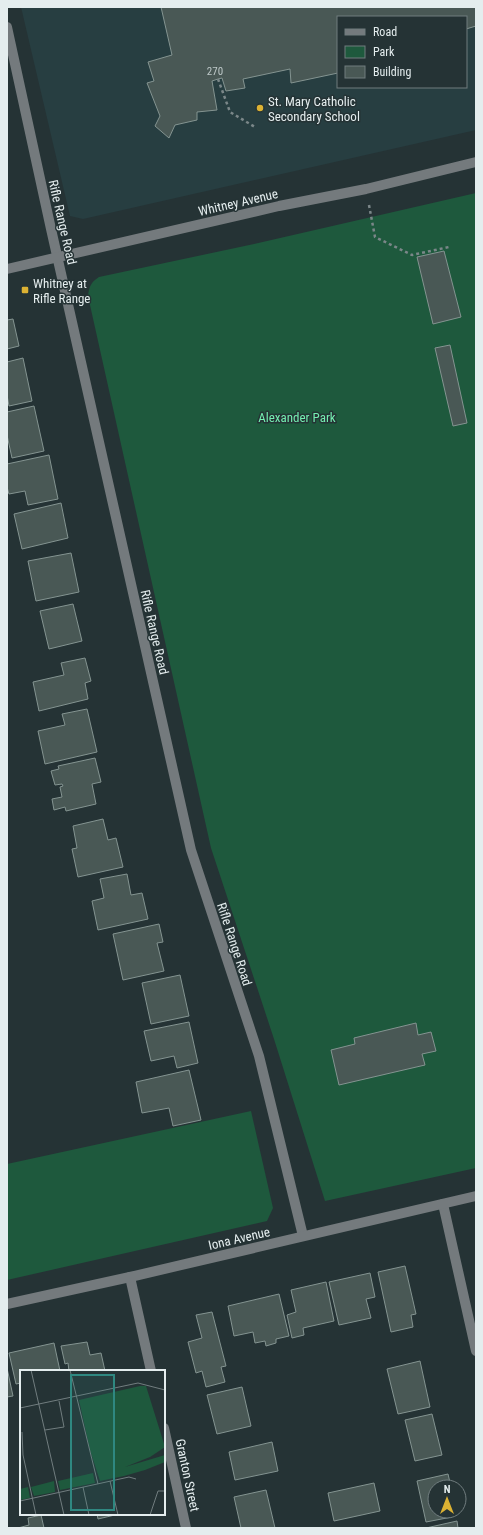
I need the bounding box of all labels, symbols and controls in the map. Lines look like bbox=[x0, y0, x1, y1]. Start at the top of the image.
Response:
legend bbox=[337, 16, 467, 88]
text: Road bbox=[373, 25, 397, 39]
text: Park bbox=[373, 45, 395, 59]
house number: 270 bbox=[207, 65, 223, 78]
text: Building bbox=[373, 65, 411, 79]
place label: St. Mary Catholic Secondary School bbox=[268, 94, 360, 124]
marker: St. Mary Catholic Secondary School bbox=[255, 103, 265, 113]
street label: Rifle Range Road bbox=[45, 178, 80, 266]
street label: Whitney Avenue bbox=[197, 186, 279, 219]
place label: Whitney at Rifle Range bbox=[33, 276, 90, 306]
marker: Whitney at Rifle Range bbox=[20, 285, 30, 295]
park label: Alexander Park bbox=[258, 410, 336, 425]
street label: Rifle Range Road bbox=[137, 588, 172, 676]
street label: Rifle Range Road bbox=[214, 901, 255, 988]
street label: Iona Avenue bbox=[207, 1224, 271, 1253]
inset map bbox=[20, 1370, 165, 1515]
street label: Granton Street bbox=[172, 1437, 203, 1513]
north arrow bbox=[427, 1479, 467, 1519]
text: N bbox=[444, 1483, 451, 1496]

